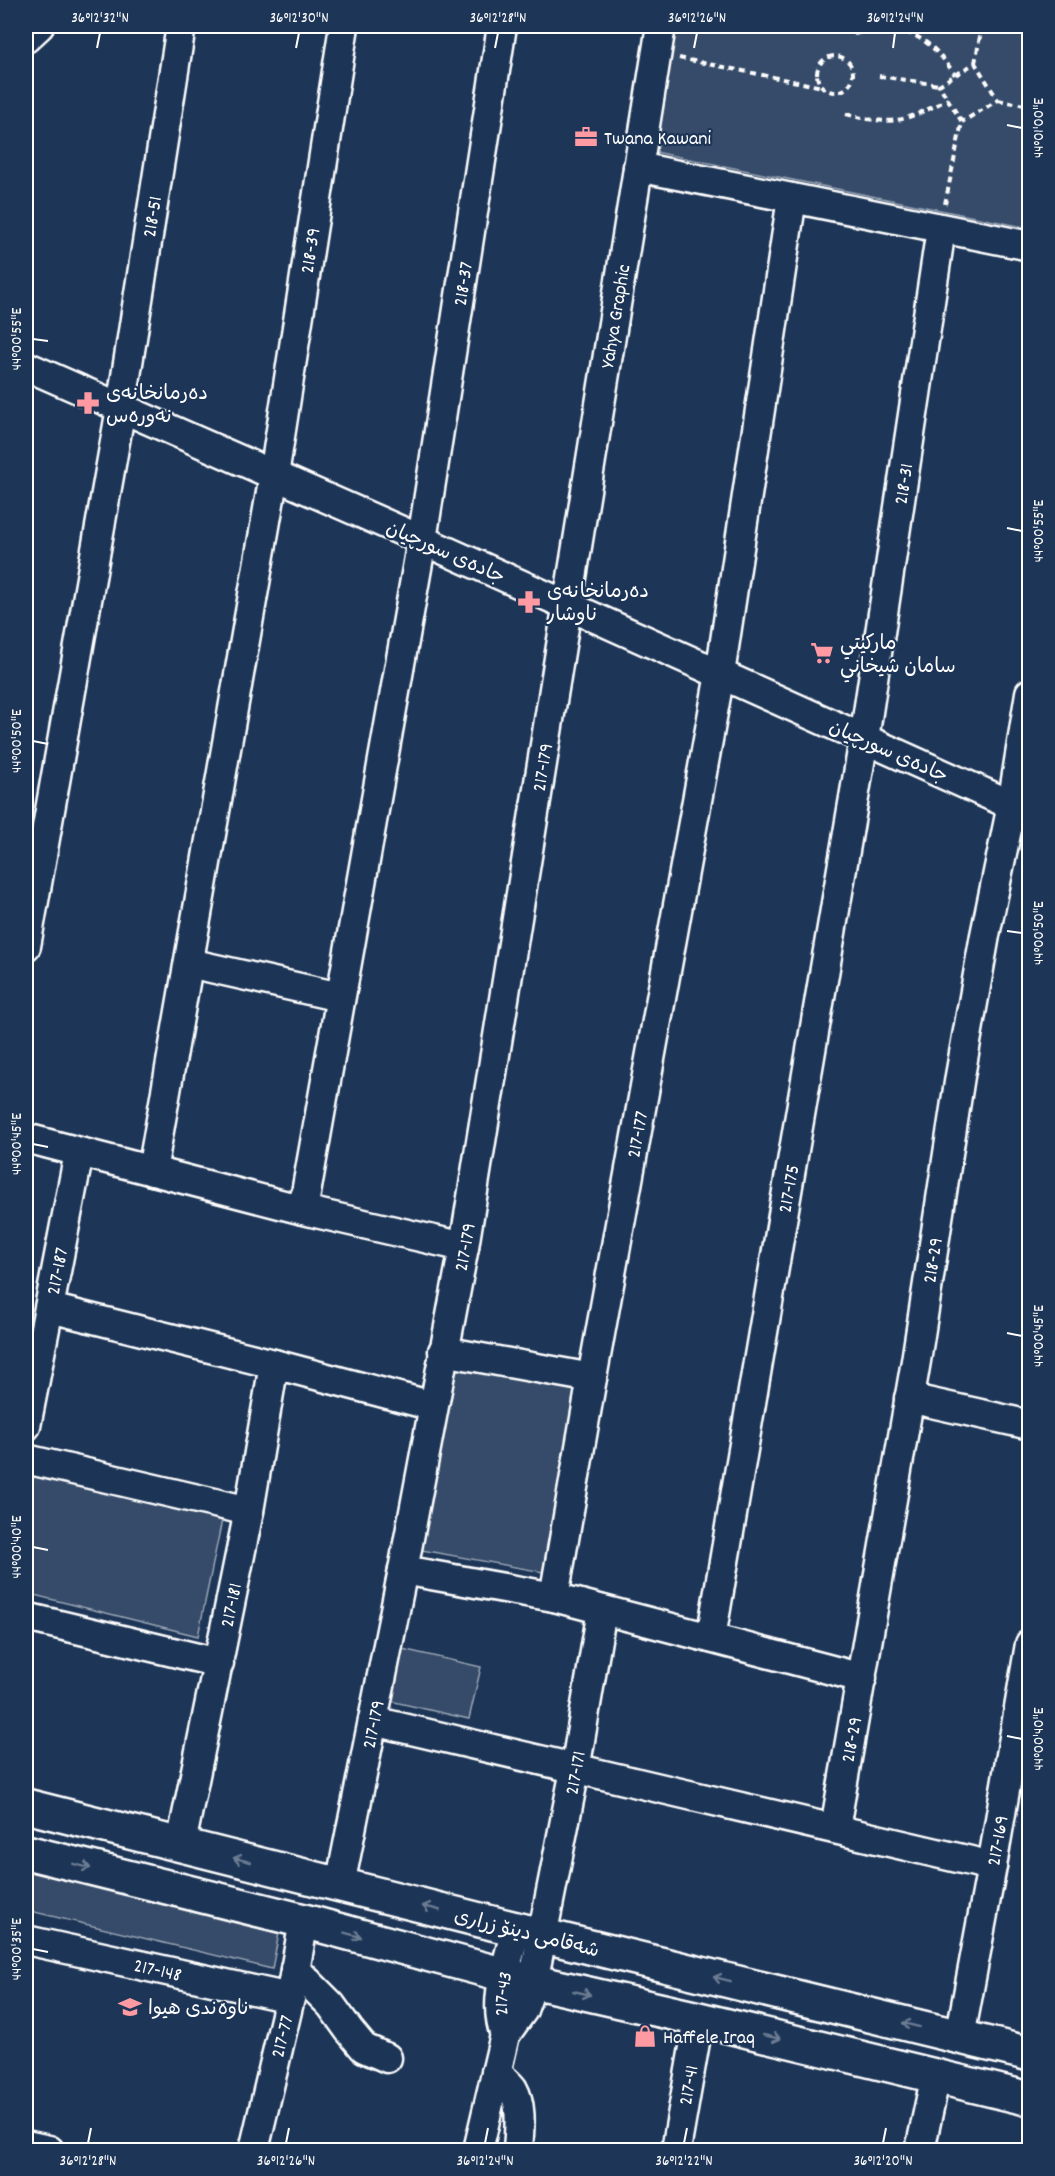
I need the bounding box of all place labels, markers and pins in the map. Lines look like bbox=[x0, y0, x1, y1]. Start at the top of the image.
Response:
office icon: Twana Kawani bbox=[573, 124, 599, 150]
place label: Twana Kawani bbox=[604, 126, 712, 154]
place label: دەرمانخانەی نەورەس bbox=[106, 381, 208, 432]
pharmacy icon: دەرمانخانەی نەورەس bbox=[75, 390, 101, 416]
place label: دەرمانخانەی ناوشار bbox=[546, 579, 649, 630]
pharmacy icon: دەرمانخانەی ناوشار bbox=[516, 589, 542, 615]
place label: ماركيتي سامان شيخاني bbox=[840, 631, 956, 683]
supermarket icon: ماركيتي سامان شيخاني bbox=[809, 640, 835, 666]
school or university icon: ناوەندی هیوا bbox=[117, 1994, 143, 2020]
place label: ناوەندی هیوا bbox=[148, 1996, 248, 2024]
shop icon: Haffele Iraq bbox=[632, 2023, 658, 2049]
place label: Haffele Iraq bbox=[663, 2025, 755, 2053]

